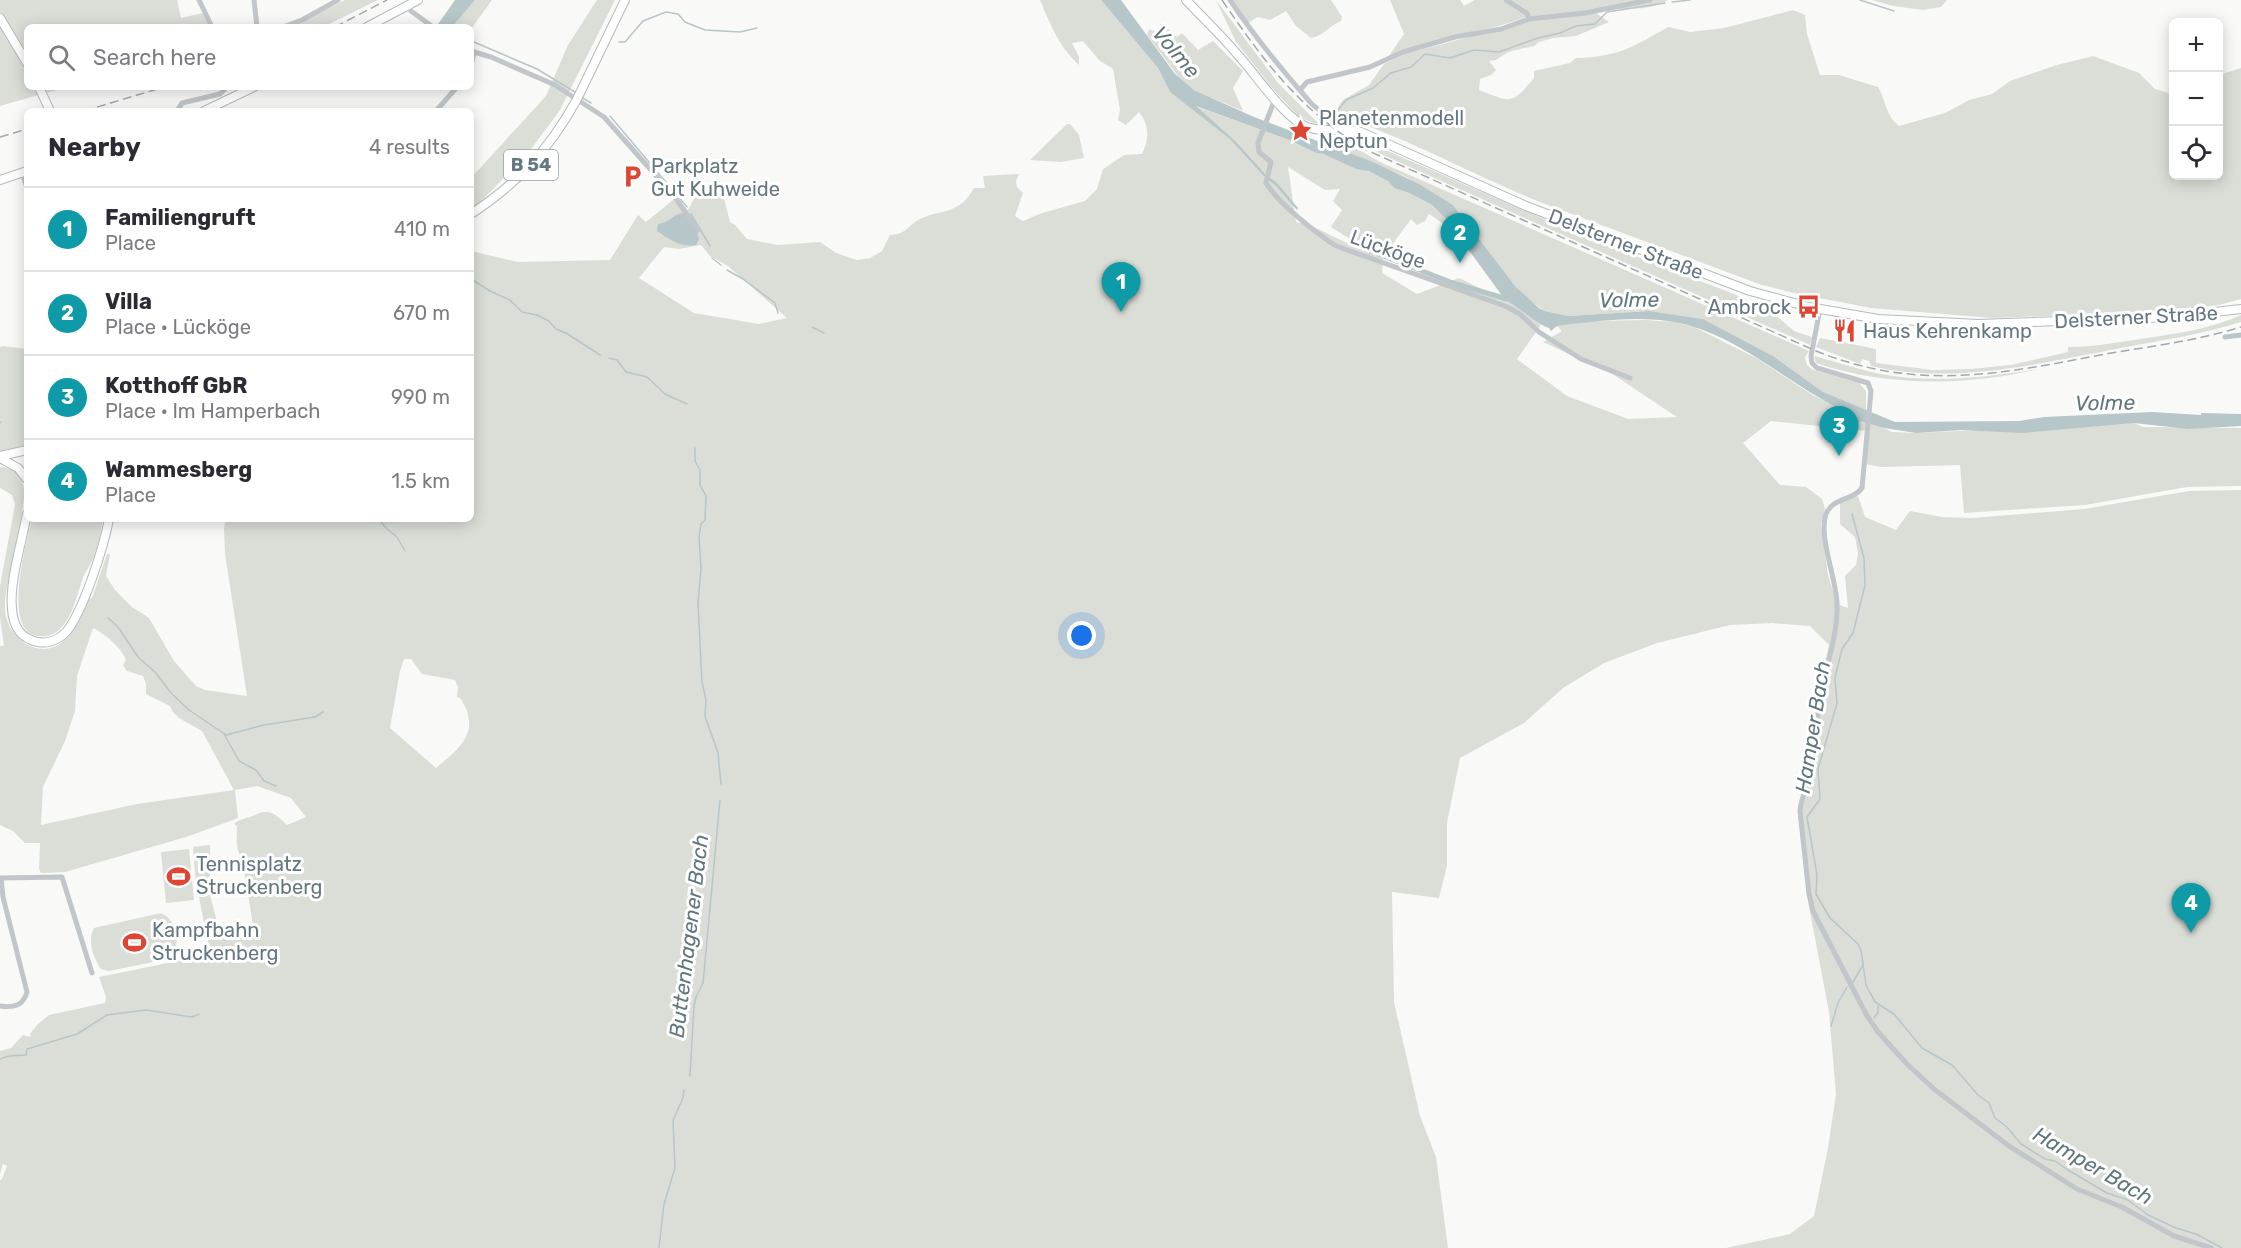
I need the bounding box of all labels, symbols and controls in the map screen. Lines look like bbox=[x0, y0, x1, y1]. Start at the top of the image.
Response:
map controls bbox=[2169, 18, 2223, 180]
button: + bbox=[2169, 18, 2223, 72]
water label: Volme bbox=[1147, 21, 1206, 83]
search box bbox=[24, 24, 474, 90]
icon: search bbox=[45, 41, 78, 74]
text: Search here bbox=[93, 44, 216, 71]
button: − bbox=[2169, 72, 2223, 126]
place label: Planetenmodell Neptun bbox=[1319, 106, 1464, 153]
place icon: Planetenmodell Neptun bbox=[1288, 117, 1314, 143]
button: locate bbox=[2169, 126, 2223, 180]
text: Nearby bbox=[48, 132, 141, 163]
text: 4 results bbox=[369, 135, 450, 159]
road number: B 54 bbox=[504, 150, 558, 180]
place label: Parkplatz Gut Kuhweide bbox=[651, 154, 780, 201]
parking icon: Parkplatz Gut Kuhweide bbox=[620, 164, 646, 190]
street label: Delsterner Straße bbox=[1545, 203, 1707, 285]
text: Familiengruft bbox=[105, 204, 255, 231]
pin: 2 bbox=[1440, 214, 1480, 263]
text: 1 bbox=[63, 217, 72, 241]
text: 410 m bbox=[394, 217, 450, 241]
street label: Lücköge bbox=[1347, 224, 1429, 274]
text: Place bbox=[105, 231, 156, 255]
pin: 1 bbox=[1102, 262, 1140, 312]
water label: Volme bbox=[1599, 286, 1660, 313]
text: Villa bbox=[105, 288, 152, 315]
bus stop icon: Ambrock bbox=[1796, 294, 1822, 320]
place label: Ambrock bbox=[1708, 295, 1792, 319]
text: 2 bbox=[61, 301, 74, 325]
text: 670 m bbox=[393, 301, 450, 325]
street label: Delsterner Straße bbox=[2054, 301, 2218, 333]
text: Place · Lücköge bbox=[105, 315, 251, 339]
restaurant icon: Haus Kehrenkamp bbox=[1832, 318, 1858, 344]
place label: Haus Kehrenkamp bbox=[1863, 319, 2032, 343]
text: Kotthoff GbR bbox=[105, 372, 247, 399]
text: 3 bbox=[61, 385, 74, 409]
text: 990 m bbox=[391, 385, 450, 409]
water label: Volme bbox=[2075, 389, 2136, 416]
text: Place · Im Hamperbach bbox=[105, 399, 321, 423]
pin: 3 bbox=[1820, 406, 1858, 456]
text: Wammesberg bbox=[105, 456, 252, 483]
text: 4 bbox=[61, 469, 74, 493]
text: 1.5 km bbox=[392, 469, 450, 493]
text: Place bbox=[105, 483, 156, 507]
your location bbox=[1067, 621, 1096, 650]
water label: Hamper Bach bbox=[1790, 659, 1835, 795]
water label: Buttenhagener Bach bbox=[664, 833, 713, 1039]
place label: Tennisplatz Struckenberg bbox=[196, 852, 323, 899]
sports icon: Tennisplatz Struckenberg bbox=[165, 863, 191, 889]
pin: 4 bbox=[2172, 884, 2210, 933]
place label: Kampfbahn Struckenberg bbox=[152, 918, 279, 965]
sports icon: Kampfbahn Struckenberg bbox=[121, 929, 147, 955]
water label: Hamper Bach bbox=[2029, 1121, 2157, 1210]

